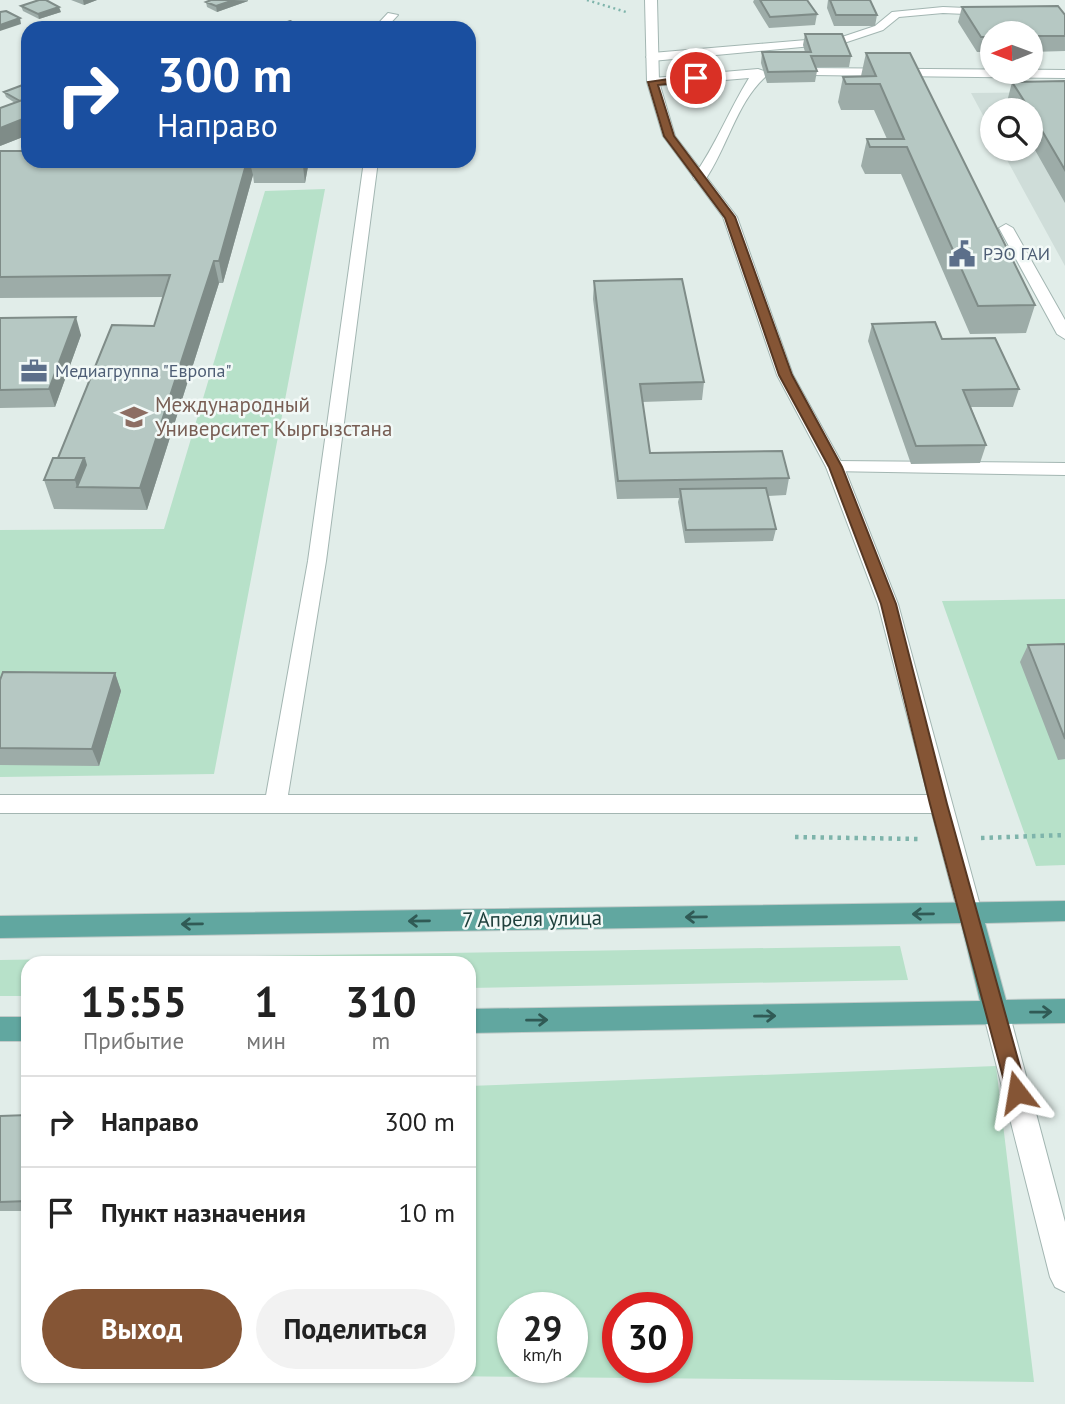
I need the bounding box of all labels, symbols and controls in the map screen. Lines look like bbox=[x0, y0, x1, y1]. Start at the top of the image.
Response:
north arrow bbox=[980, 21, 1043, 84]
map controls bbox=[980, 21, 1043, 161]
text: 300 m bbox=[157, 42, 292, 106]
pin bbox=[666, 48, 726, 108]
icon: right bbox=[42, 49, 133, 140]
icon: arrive bbox=[677, 59, 715, 97]
button: search bbox=[980, 98, 1043, 161]
text: Направо bbox=[157, 104, 278, 146]
public building icon: РЭО ГАИ bbox=[947, 239, 977, 269]
place label: РЭО ГАИ bbox=[983, 242, 1050, 265]
office icon: Медиагруппа "Европа" bbox=[19, 356, 49, 386]
place label: Медиагруппа "Европа" bbox=[55, 359, 231, 382]
place label: Международный Университет Кыргызстана bbox=[155, 391, 392, 442]
school or university icon: Международный Университет Кыргызстана bbox=[119, 402, 149, 432]
street label: 7 Апреля улица bbox=[462, 904, 602, 933]
one-way arrow bbox=[912, 907, 935, 921]
one-way arrow bbox=[685, 910, 708, 924]
one-way arrow bbox=[408, 914, 431, 928]
one-way arrow bbox=[181, 917, 204, 931]
text: 15:55 bbox=[80, 974, 187, 1029]
text: 1 bbox=[254, 974, 278, 1029]
text: 310 bbox=[345, 974, 417, 1029]
one-way arrow bbox=[1029, 1005, 1052, 1019]
one-way arrow bbox=[753, 1009, 776, 1023]
one-way arrow bbox=[525, 1013, 548, 1027]
text: Прибытие bbox=[83, 1026, 184, 1055]
text: мин bbox=[246, 1026, 286, 1055]
text: m bbox=[372, 1026, 390, 1055]
position arrow bbox=[980, 1055, 1054, 1129]
icon: right bbox=[42, 1103, 80, 1141]
text: Направо bbox=[101, 1105, 199, 1138]
text: 300 m bbox=[384, 1105, 455, 1138]
icon: arrive bbox=[42, 1194, 80, 1232]
text: Пункт назначения bbox=[101, 1196, 306, 1229]
text: 10 m bbox=[399, 1196, 455, 1229]
button: Выход bbox=[42, 1289, 242, 1369]
button: Поделиться bbox=[256, 1289, 455, 1369]
speed limit sign: 30 bbox=[602, 1292, 693, 1383]
text: 29 bbox=[523, 1305, 562, 1351]
text: km/h bbox=[523, 1343, 562, 1366]

